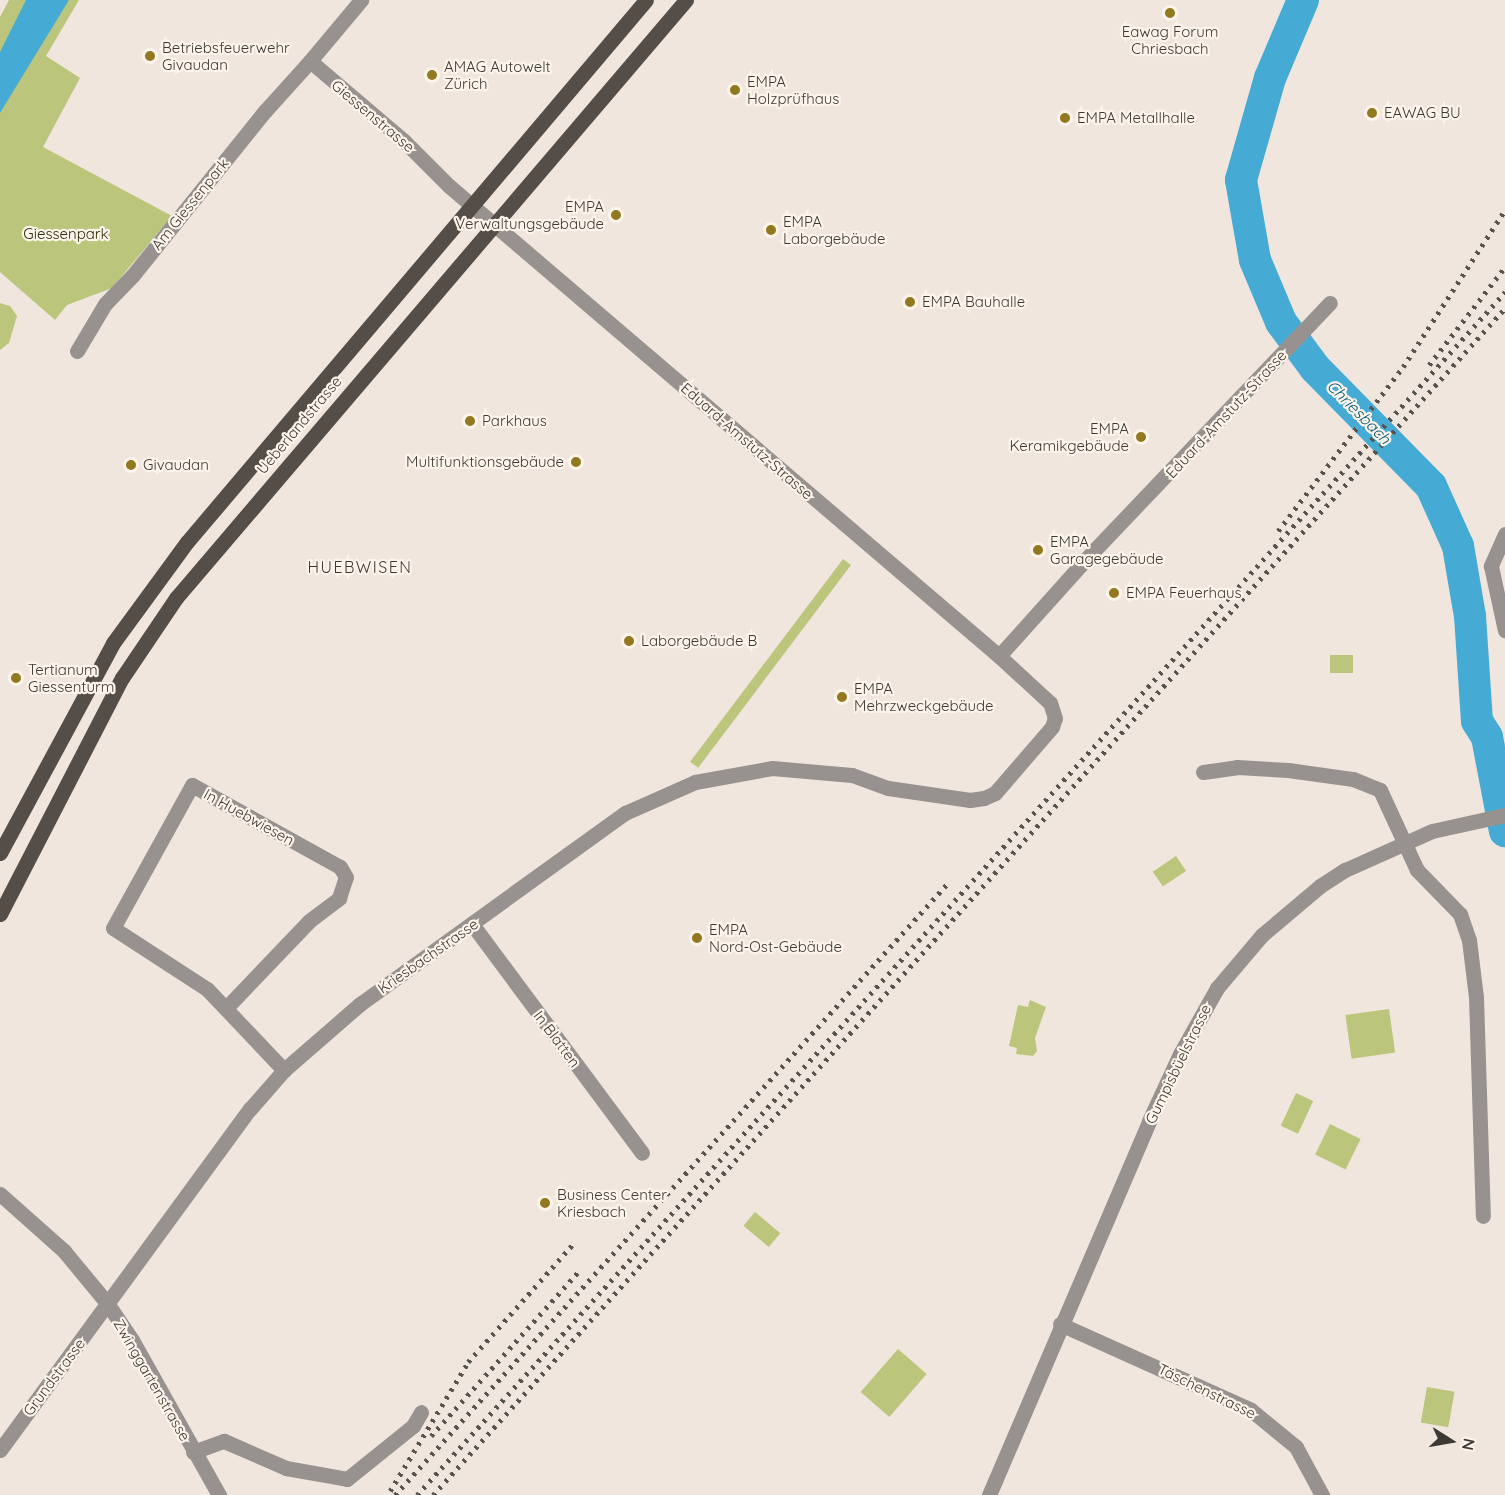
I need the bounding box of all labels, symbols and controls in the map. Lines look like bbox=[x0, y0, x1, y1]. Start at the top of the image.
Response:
marker: Eawag Forum Chriesbach bbox=[1163, 6, 1177, 20]
place label: Eawag Forum Chriesbach bbox=[1122, 22, 1218, 57]
place label: Betriebsfeuerwehr Givaudan bbox=[162, 38, 290, 73]
marker: Betriebsfeuerwehr Givaudan bbox=[143, 49, 157, 63]
place label: AMAG Autowelt Zürich bbox=[444, 57, 551, 92]
marker: AMAG Autowelt Zürich bbox=[425, 68, 439, 82]
place label: EMPA Holzprüfhaus bbox=[747, 72, 839, 107]
street label: Giessenstrasse bbox=[328, 76, 418, 156]
marker: EMPA Holzprüfhaus bbox=[728, 83, 742, 97]
place label: EAWAG BU bbox=[1384, 104, 1461, 122]
marker: EAWAG BU bbox=[1365, 106, 1379, 120]
place label: EMPA Metallhalle bbox=[1077, 109, 1195, 127]
marker: EMPA Metallhalle bbox=[1058, 111, 1072, 125]
street label: Am Giessenpark bbox=[148, 155, 232, 253]
place label: EMPA Verwaltungsgebäude bbox=[455, 197, 604, 232]
marker: EMPA Verwaltungsgebäude bbox=[609, 208, 623, 222]
place label: EMPA Laborgebäude bbox=[783, 212, 885, 247]
marker: EMPA Laborgebäude bbox=[764, 223, 778, 237]
park label: Giessenpark bbox=[23, 225, 109, 243]
place label: EMPA Bauhalle bbox=[922, 293, 1025, 311]
marker: EMPA Bauhalle bbox=[903, 295, 917, 309]
street label: Eduard-Amstutz-Strasse bbox=[1162, 346, 1290, 482]
street label: Ueberlandstrasse bbox=[253, 372, 345, 478]
water label: Chriesbach bbox=[1323, 376, 1395, 448]
street label: Eduard-Amstutz-Strasse bbox=[677, 379, 817, 503]
place label: Parkhaus bbox=[482, 412, 547, 430]
marker: Parkhaus bbox=[463, 414, 477, 428]
place label: EMPA Keramikgebäude bbox=[1009, 419, 1129, 454]
marker: EMPA Keramikgebäude bbox=[1134, 430, 1148, 444]
place label: Multifunktionsgebäude bbox=[406, 453, 564, 471]
marker: Multifunktionsgebäude bbox=[569, 455, 583, 469]
place label: Givaudan bbox=[143, 456, 209, 474]
marker: Givaudan bbox=[124, 458, 138, 472]
place label: EMPA Garagegebäude bbox=[1050, 532, 1164, 567]
marker: EMPA Garagegebäude bbox=[1031, 543, 1045, 557]
district label: HUEBWISEN bbox=[307, 557, 413, 577]
place label: EMPA Feuerhaus bbox=[1126, 584, 1242, 602]
marker: EMPA Feuerhaus bbox=[1107, 586, 1121, 600]
place label: Laborgebäude B bbox=[641, 632, 757, 650]
marker: Laborgebäude B bbox=[622, 634, 636, 648]
place label: Tertianum Giessenturm bbox=[28, 660, 114, 695]
marker: Tertianum Giessenturm bbox=[9, 671, 23, 685]
place label: EMPA Mehrzweckgebäude bbox=[854, 679, 994, 714]
marker: EMPA Mehrzweckgebäude bbox=[835, 690, 849, 704]
street label: In Huebwiesen bbox=[201, 785, 297, 849]
street label: Kriesbachstrasse bbox=[374, 915, 482, 997]
place label: EMPA Nord-Ost-Gebäude bbox=[709, 920, 842, 955]
marker: EMPA Nord-Ost-Gebäude bbox=[690, 931, 704, 945]
street label: Gumpisbüelstrasse bbox=[1141, 1001, 1215, 1127]
street label: In Blatten bbox=[530, 1007, 584, 1071]
place label: Business Center Kriesbach bbox=[557, 1185, 667, 1220]
marker: Business Center Kriesbach bbox=[538, 1196, 552, 1210]
street label: Zwinggartenstrasse bbox=[110, 1316, 194, 1444]
street label: Grundstrasse bbox=[19, 1335, 89, 1419]
street label: Täschenstrasse bbox=[1155, 1360, 1259, 1422]
north arrow bbox=[1421, 1411, 1481, 1471]
text: N bbox=[1458, 1437, 1480, 1452]

